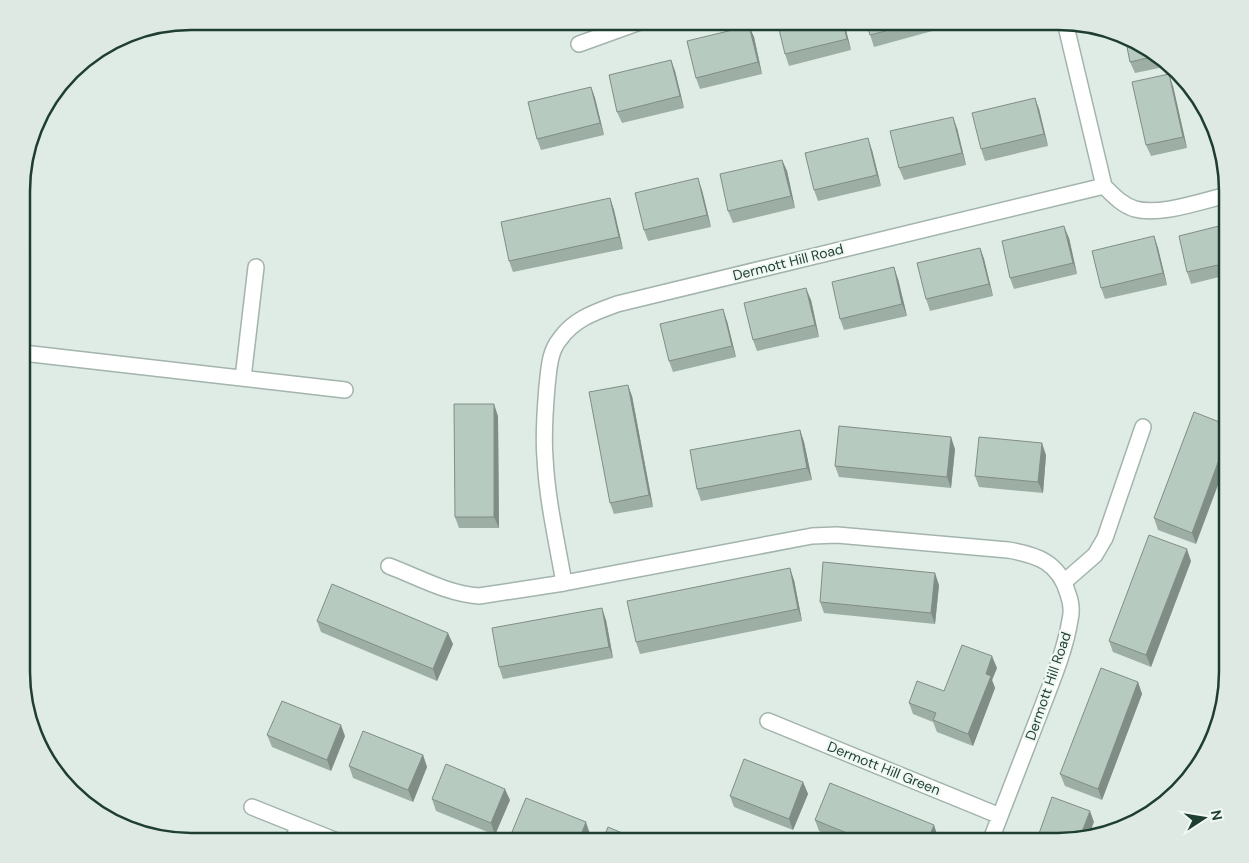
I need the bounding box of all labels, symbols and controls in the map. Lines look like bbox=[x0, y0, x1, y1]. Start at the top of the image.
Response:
street label: Dermott Hill Road bbox=[731, 240, 845, 284]
street label: Dermott Hill Road bbox=[1021, 629, 1075, 743]
street label: Dermott Hill Green bbox=[825, 737, 943, 799]
north arrow bbox=[1179, 793, 1229, 843]
text: N bbox=[1207, 808, 1227, 822]

